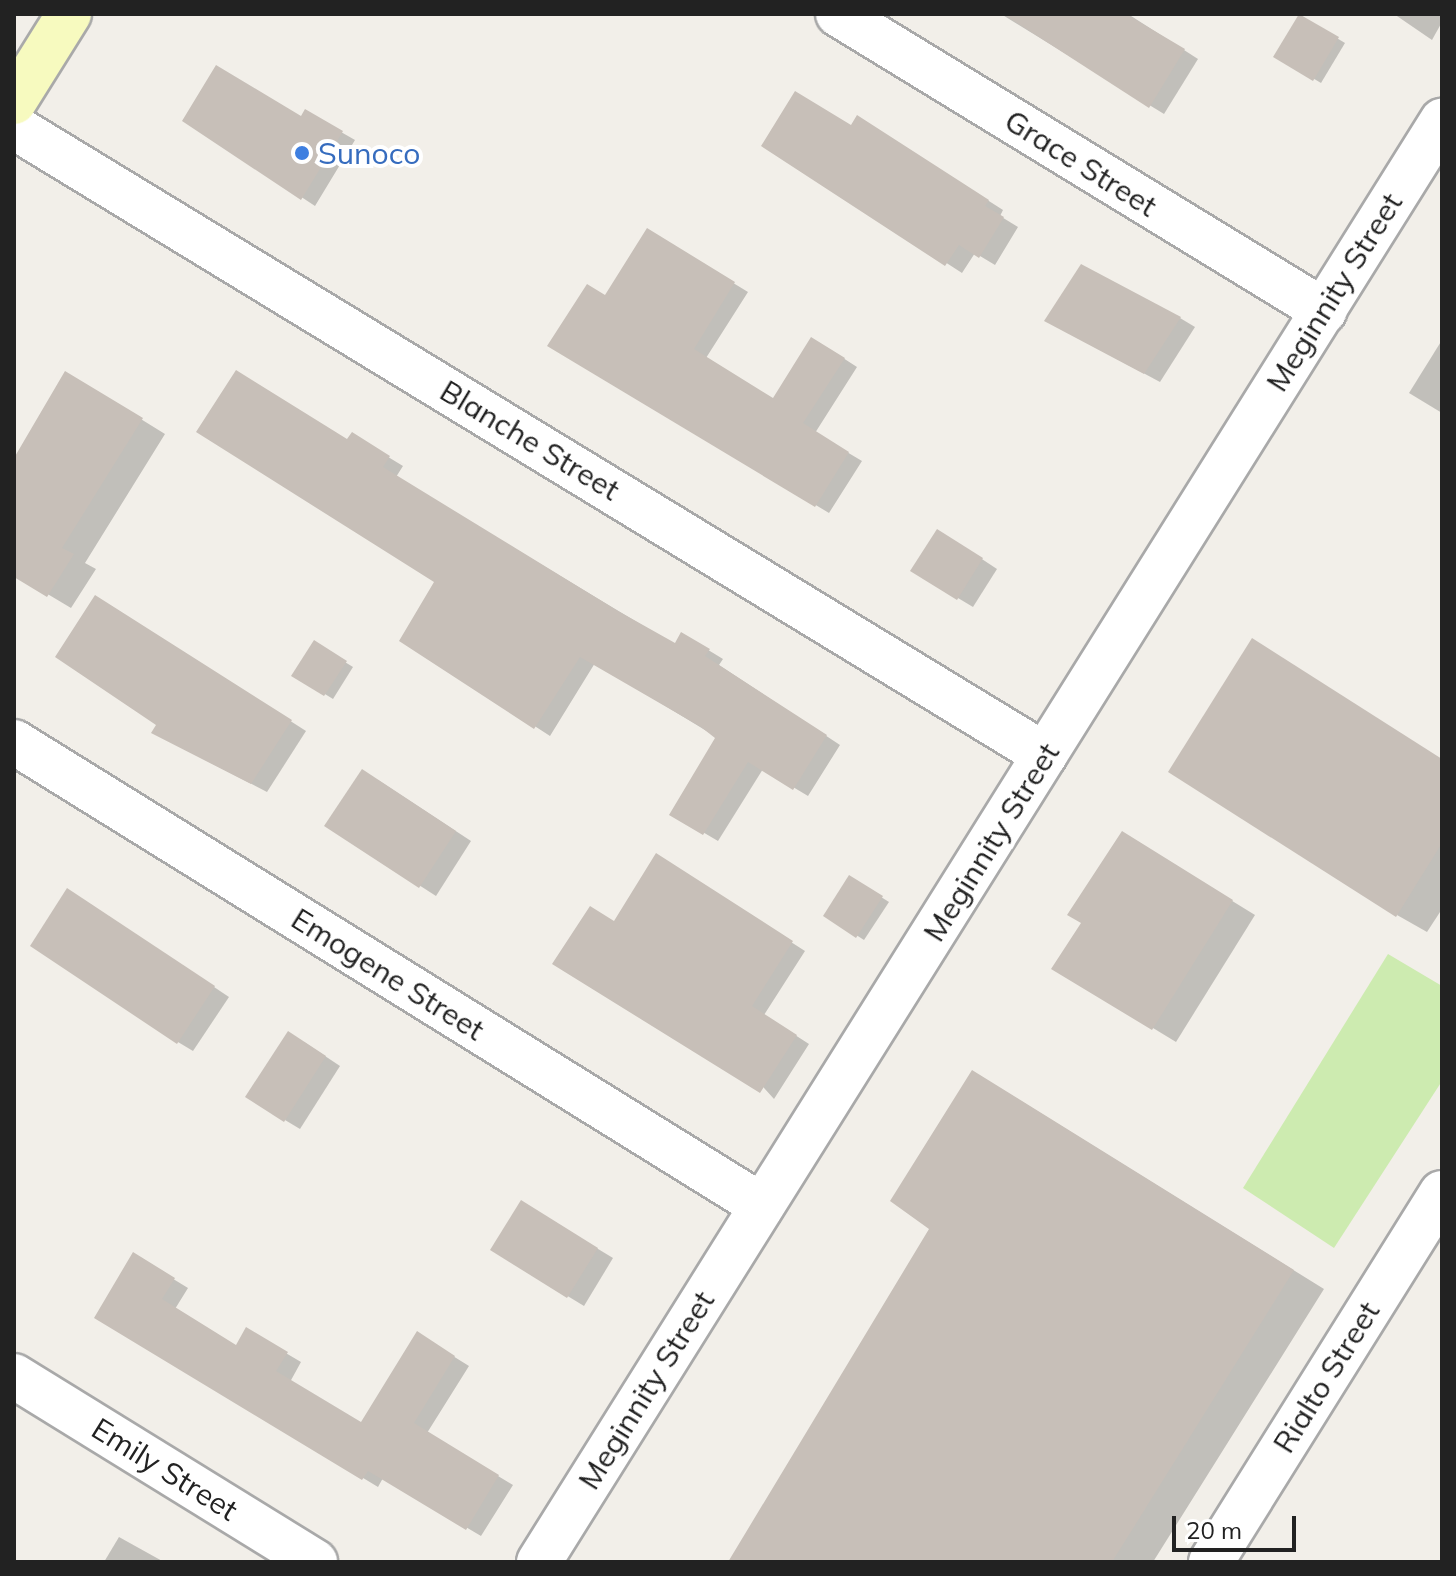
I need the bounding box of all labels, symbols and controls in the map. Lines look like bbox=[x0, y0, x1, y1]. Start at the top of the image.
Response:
street label: Grace Street bbox=[998, 102, 1164, 224]
place label: Sunoco bbox=[318, 135, 420, 171]
marker: Sunoco bbox=[293, 144, 311, 162]
street label: Meginnity Street bbox=[1259, 186, 1409, 398]
street label: Blanche Street bbox=[434, 372, 626, 508]
street label: Meginnity Street bbox=[916, 736, 1066, 948]
street label: Emogene Street bbox=[285, 900, 491, 1048]
street label: Meginnity Street bbox=[571, 1284, 721, 1496]
street label: Rialto Street bbox=[1265, 1295, 1387, 1459]
street label: Emily Street bbox=[86, 1410, 244, 1528]
scale bar bbox=[1176, 1500, 1300, 1550]
text: 20 m bbox=[1186, 1515, 1242, 1545]

